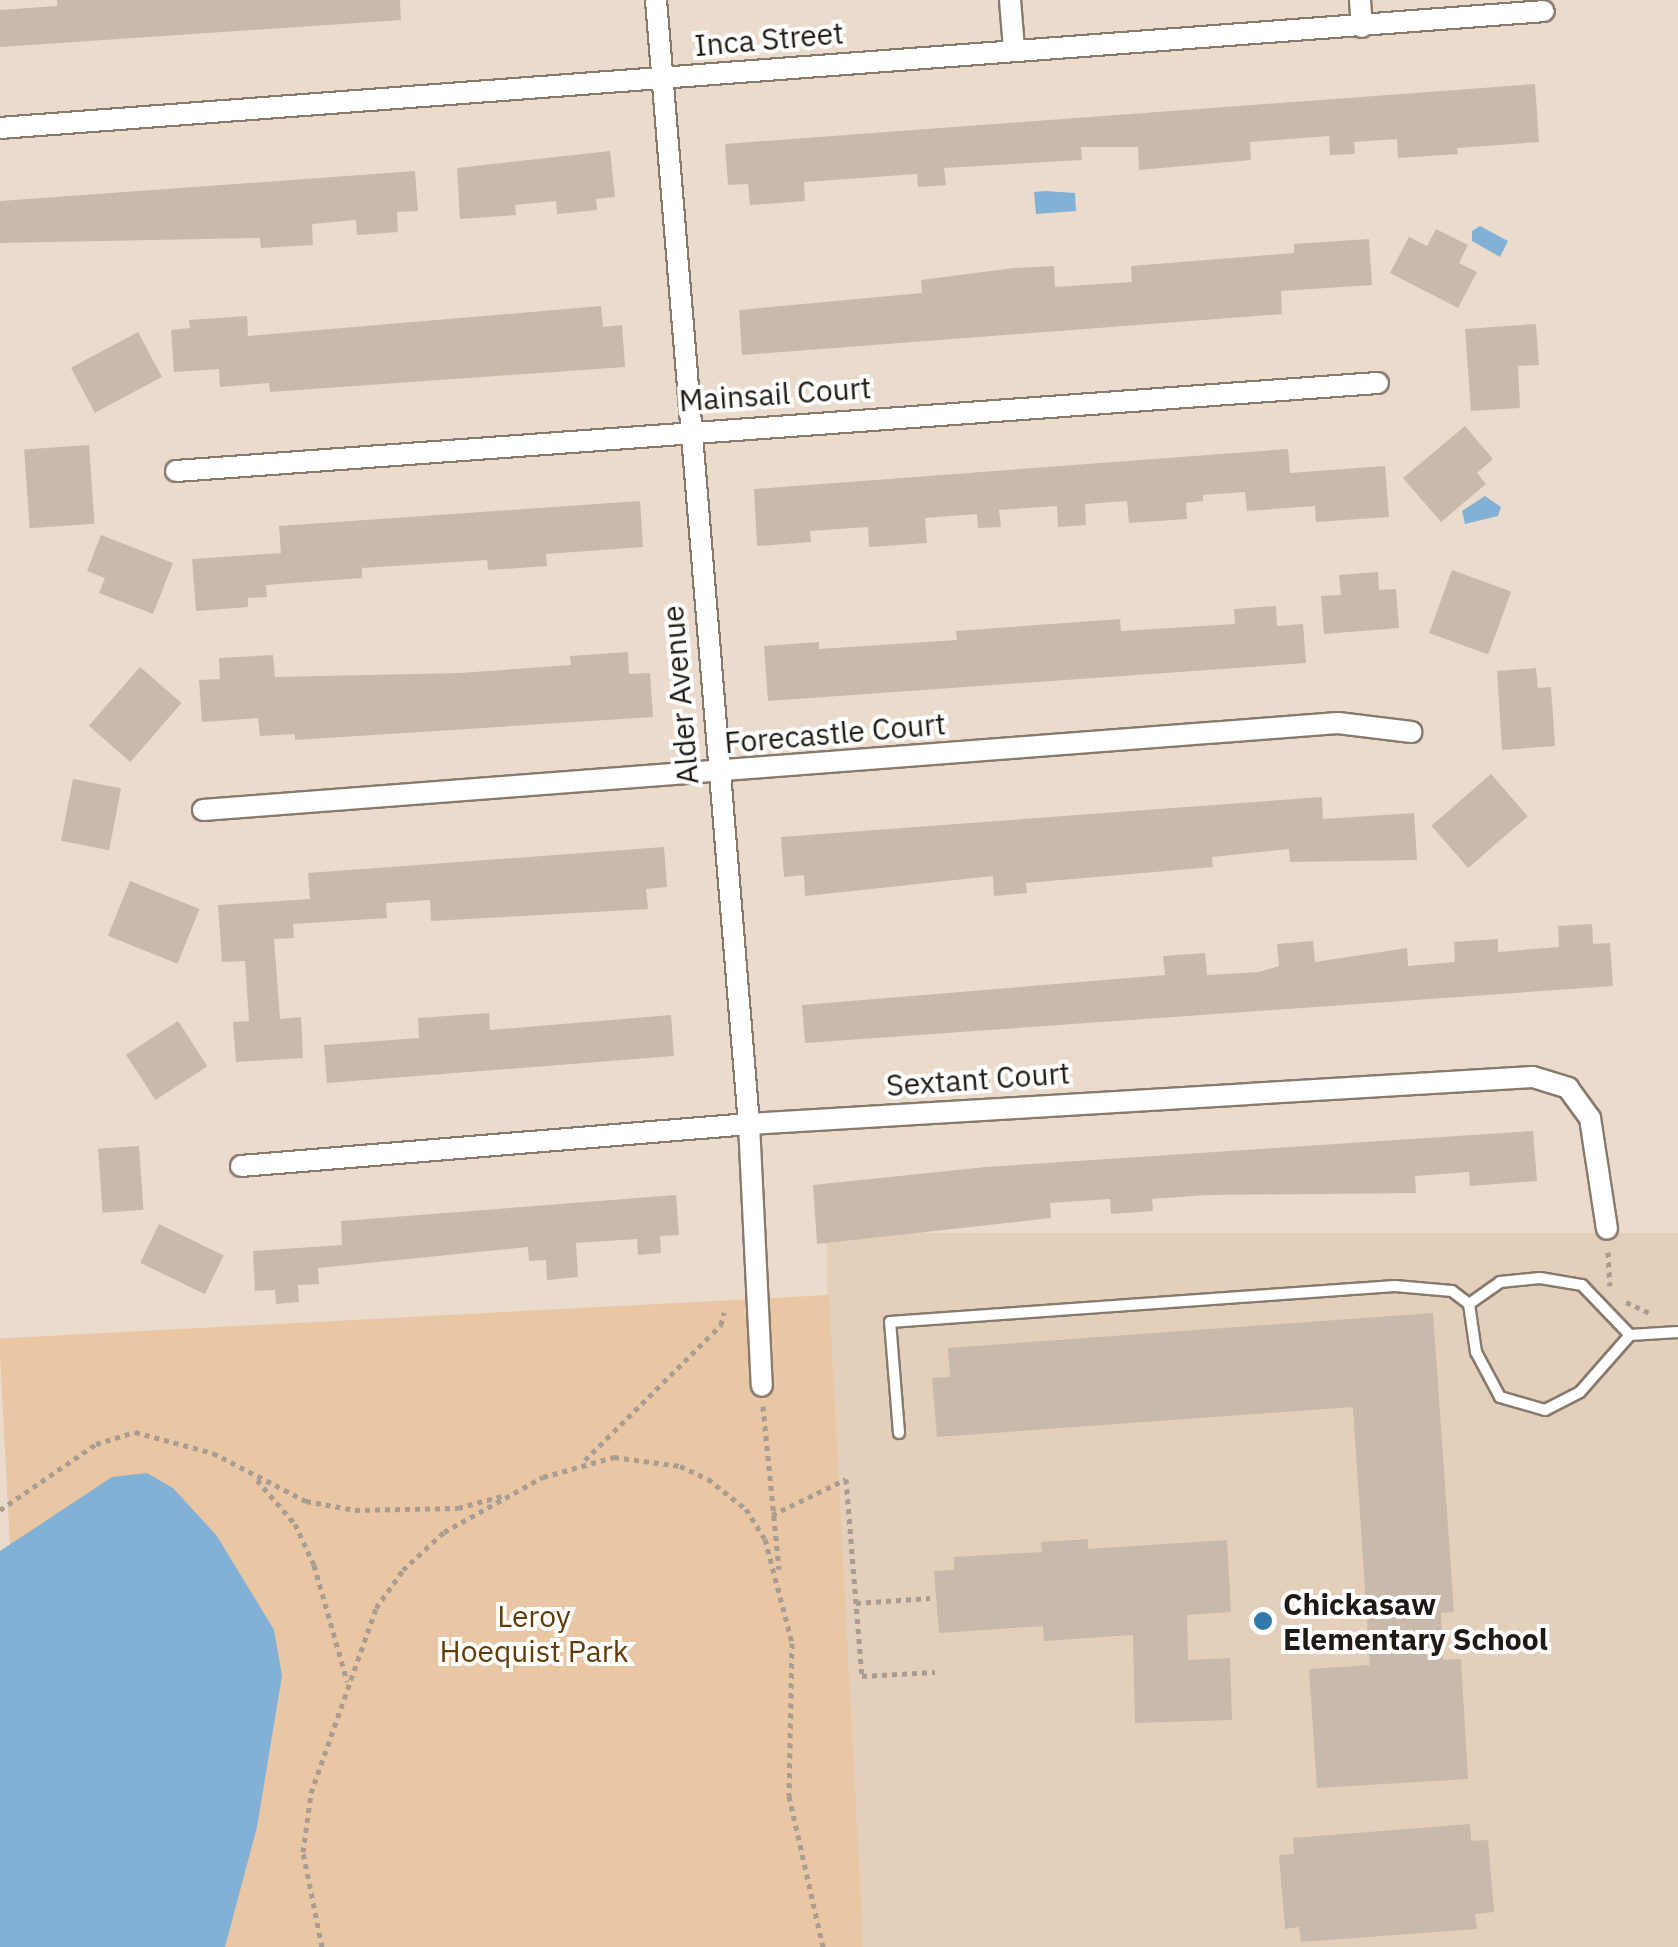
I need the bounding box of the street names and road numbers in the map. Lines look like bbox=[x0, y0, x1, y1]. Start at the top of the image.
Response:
street label: Inca Street bbox=[693, 15, 845, 63]
street label: Mainsail Court bbox=[678, 369, 872, 419]
street label: Alder Avenue bbox=[654, 604, 706, 786]
street label: Forecastle Court bbox=[723, 705, 947, 761]
street label: Sextant Court bbox=[885, 1055, 1071, 1103]

